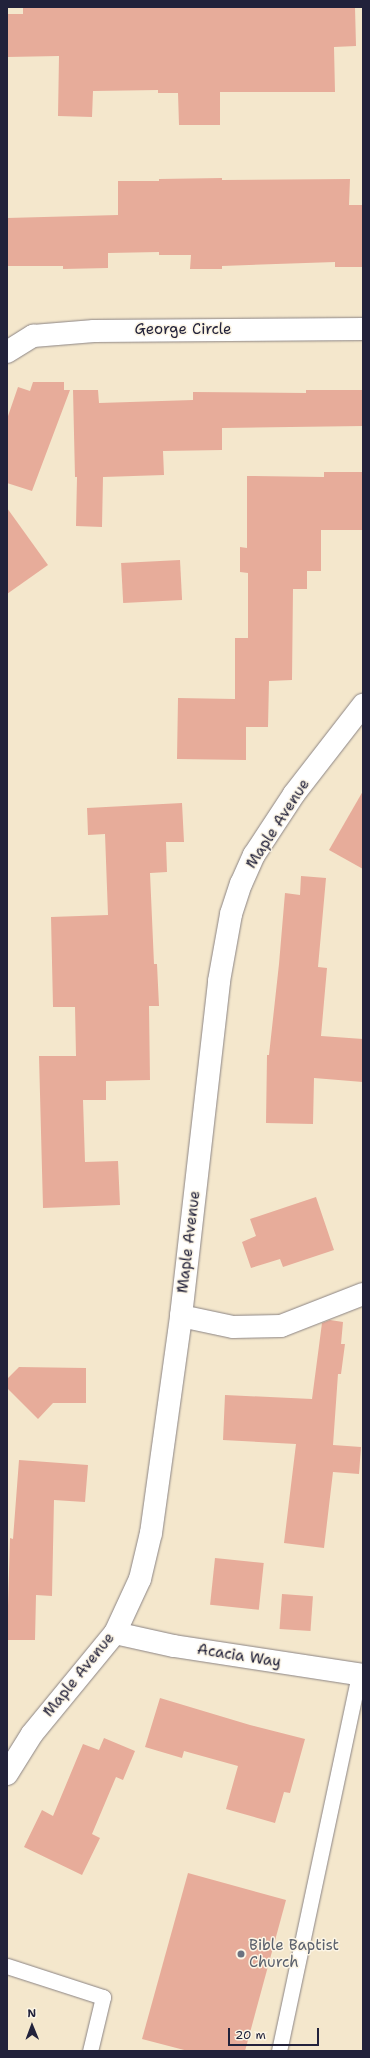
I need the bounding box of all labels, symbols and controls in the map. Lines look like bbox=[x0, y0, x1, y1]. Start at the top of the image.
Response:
street label: George Circle bbox=[134, 321, 232, 339]
street label: Maple Avenue bbox=[242, 776, 314, 872]
street label: Maple Avenue bbox=[174, 1190, 204, 1294]
street label: Maple Avenue bbox=[40, 1629, 118, 1721]
street label: Acacia Way bbox=[196, 1640, 282, 1672]
place label: Bible Baptist Church bbox=[249, 1936, 339, 1971]
marker: Bible Baptist Church bbox=[236, 1949, 246, 1959]
north arrow bbox=[12, 2006, 52, 2046]
text: N bbox=[27, 2006, 36, 2021]
scale bar bbox=[230, 2020, 321, 2046]
text: 20 m bbox=[235, 2027, 266, 2043]

